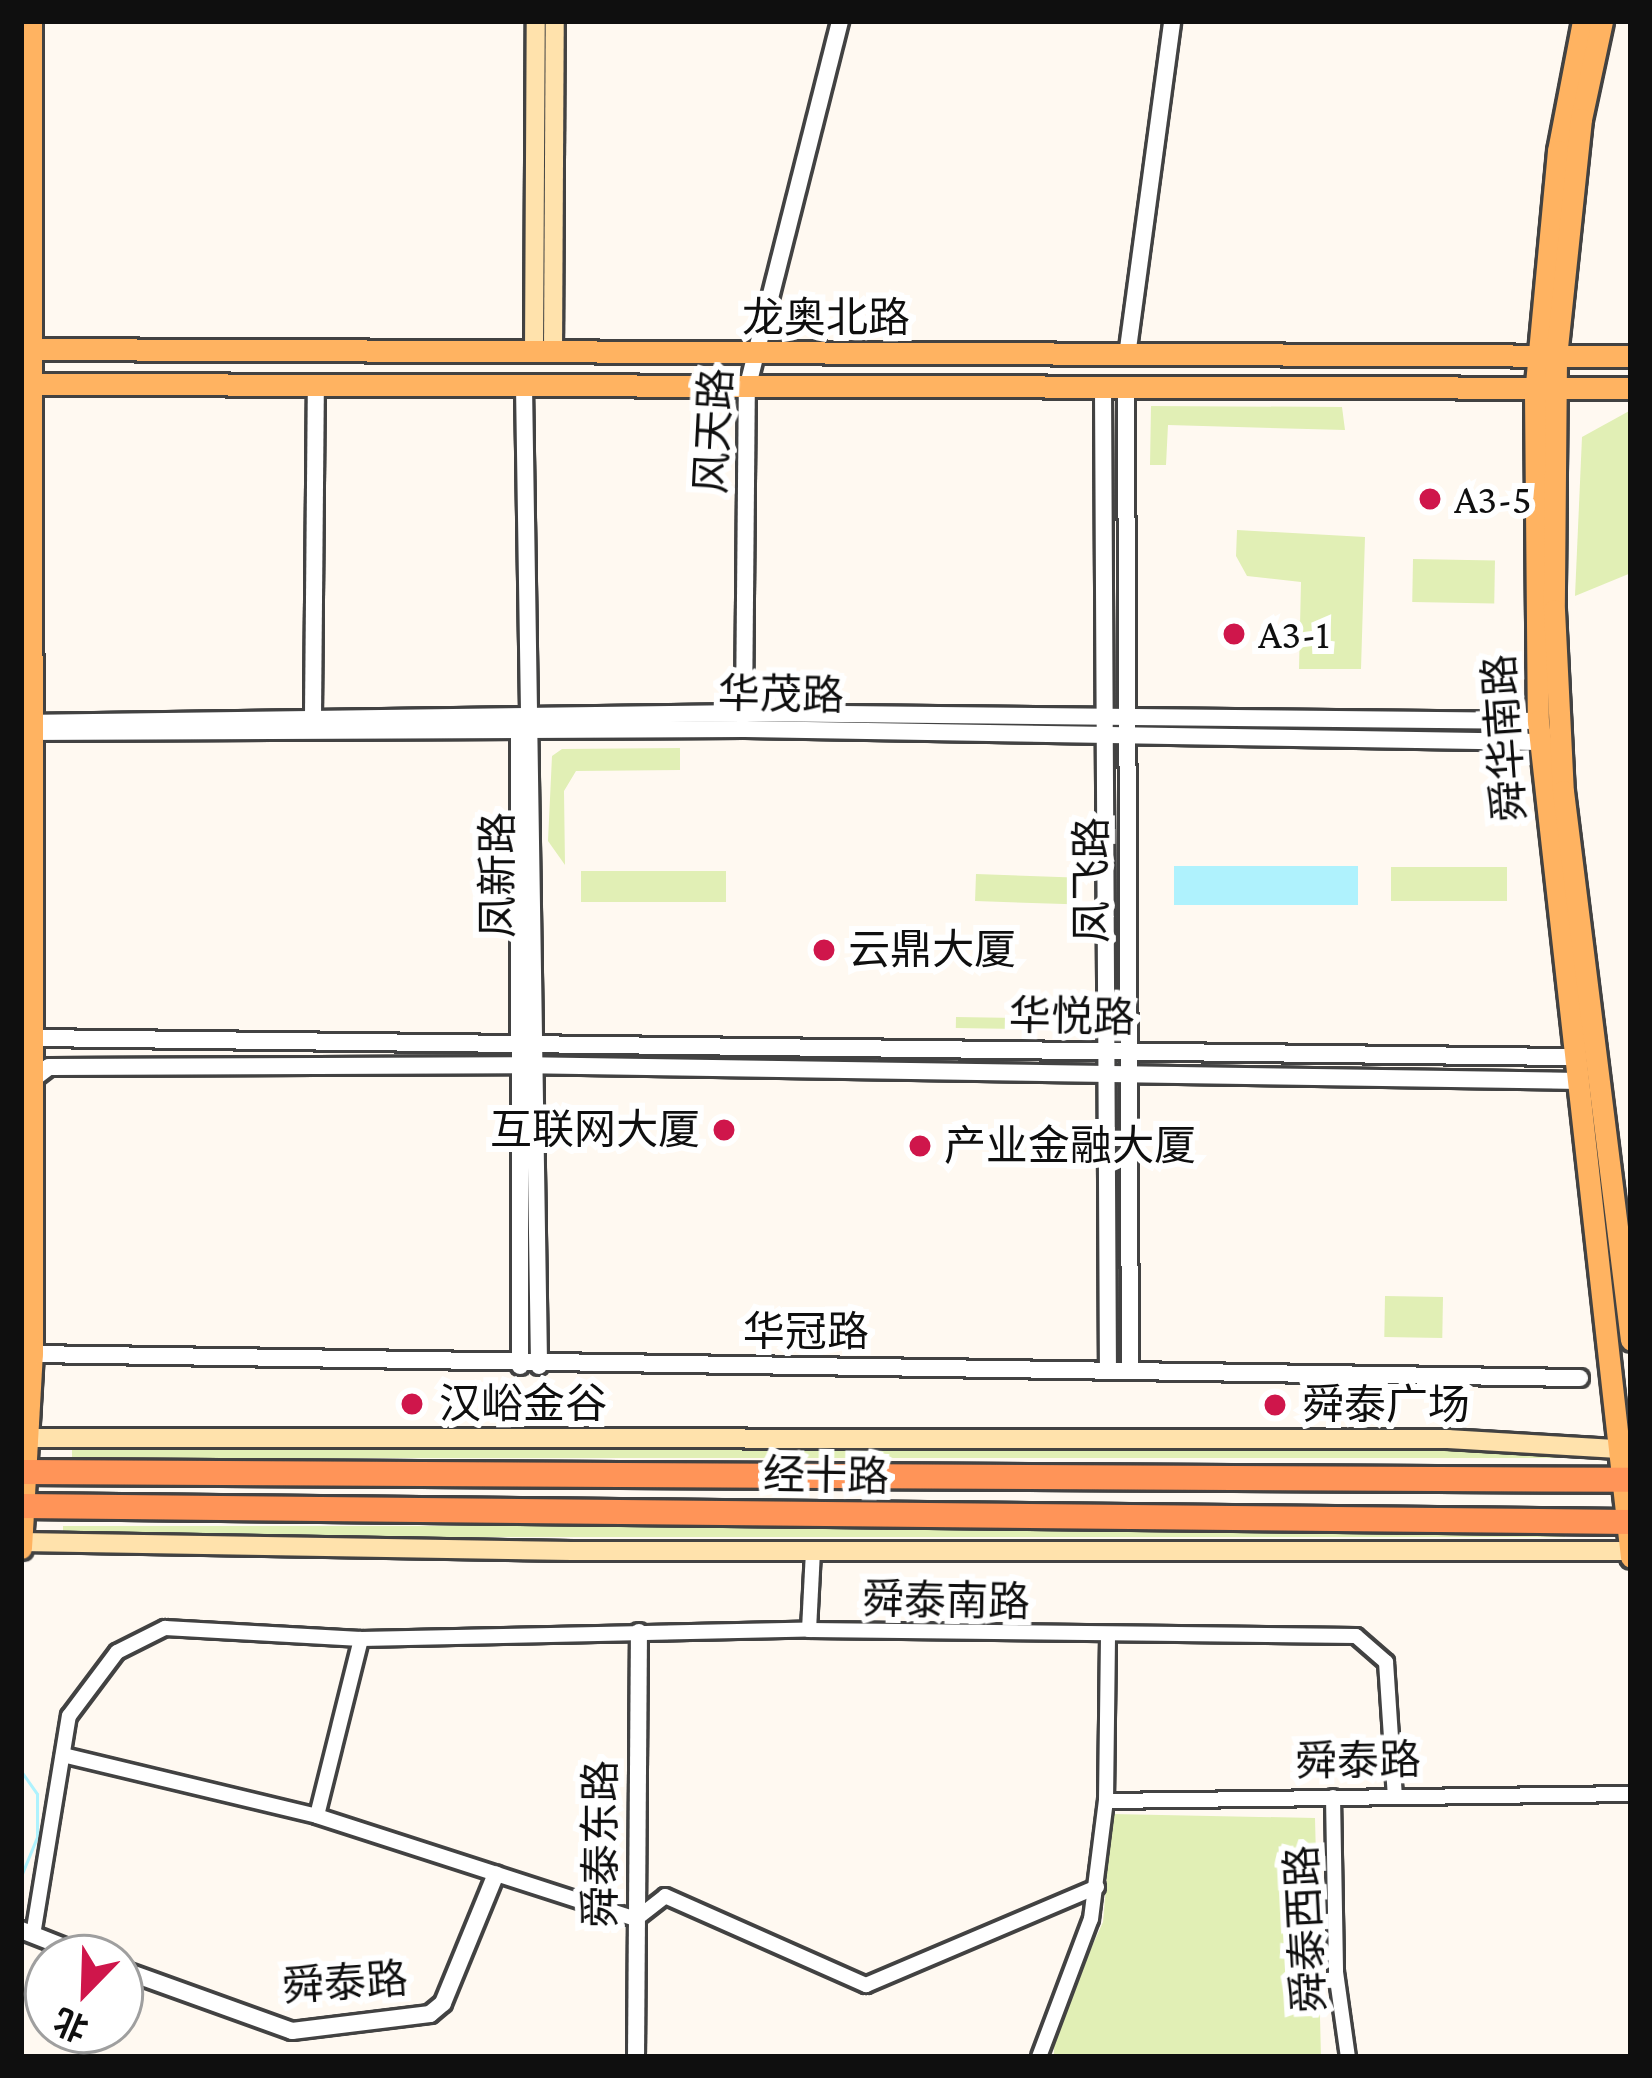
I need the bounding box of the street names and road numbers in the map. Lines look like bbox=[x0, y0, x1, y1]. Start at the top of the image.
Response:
street label: 龙奥北路 bbox=[742, 293, 910, 343]
street label: 风天路 bbox=[686, 367, 742, 495]
street label: 舜华南路 bbox=[1474, 652, 1536, 824]
street label: 华茂路 bbox=[718, 669, 844, 721]
street label: 凤新路 bbox=[473, 812, 523, 938]
street label: 凤飞路 bbox=[1067, 817, 1117, 943]
street label: 华悦路 bbox=[1009, 991, 1135, 1043]
street label: 华冠路 bbox=[743, 1307, 869, 1357]
street label: 经十路 bbox=[763, 1450, 889, 1502]
street label: 舜泰南路 bbox=[862, 1574, 1030, 1628]
street label: 舜泰路 bbox=[1295, 1735, 1421, 1787]
street label: 舜泰东路 bbox=[576, 1760, 626, 1928]
street label: 舜泰西路 bbox=[1276, 1844, 1336, 2014]
street label: 舜泰路 bbox=[280, 1953, 410, 2013]

